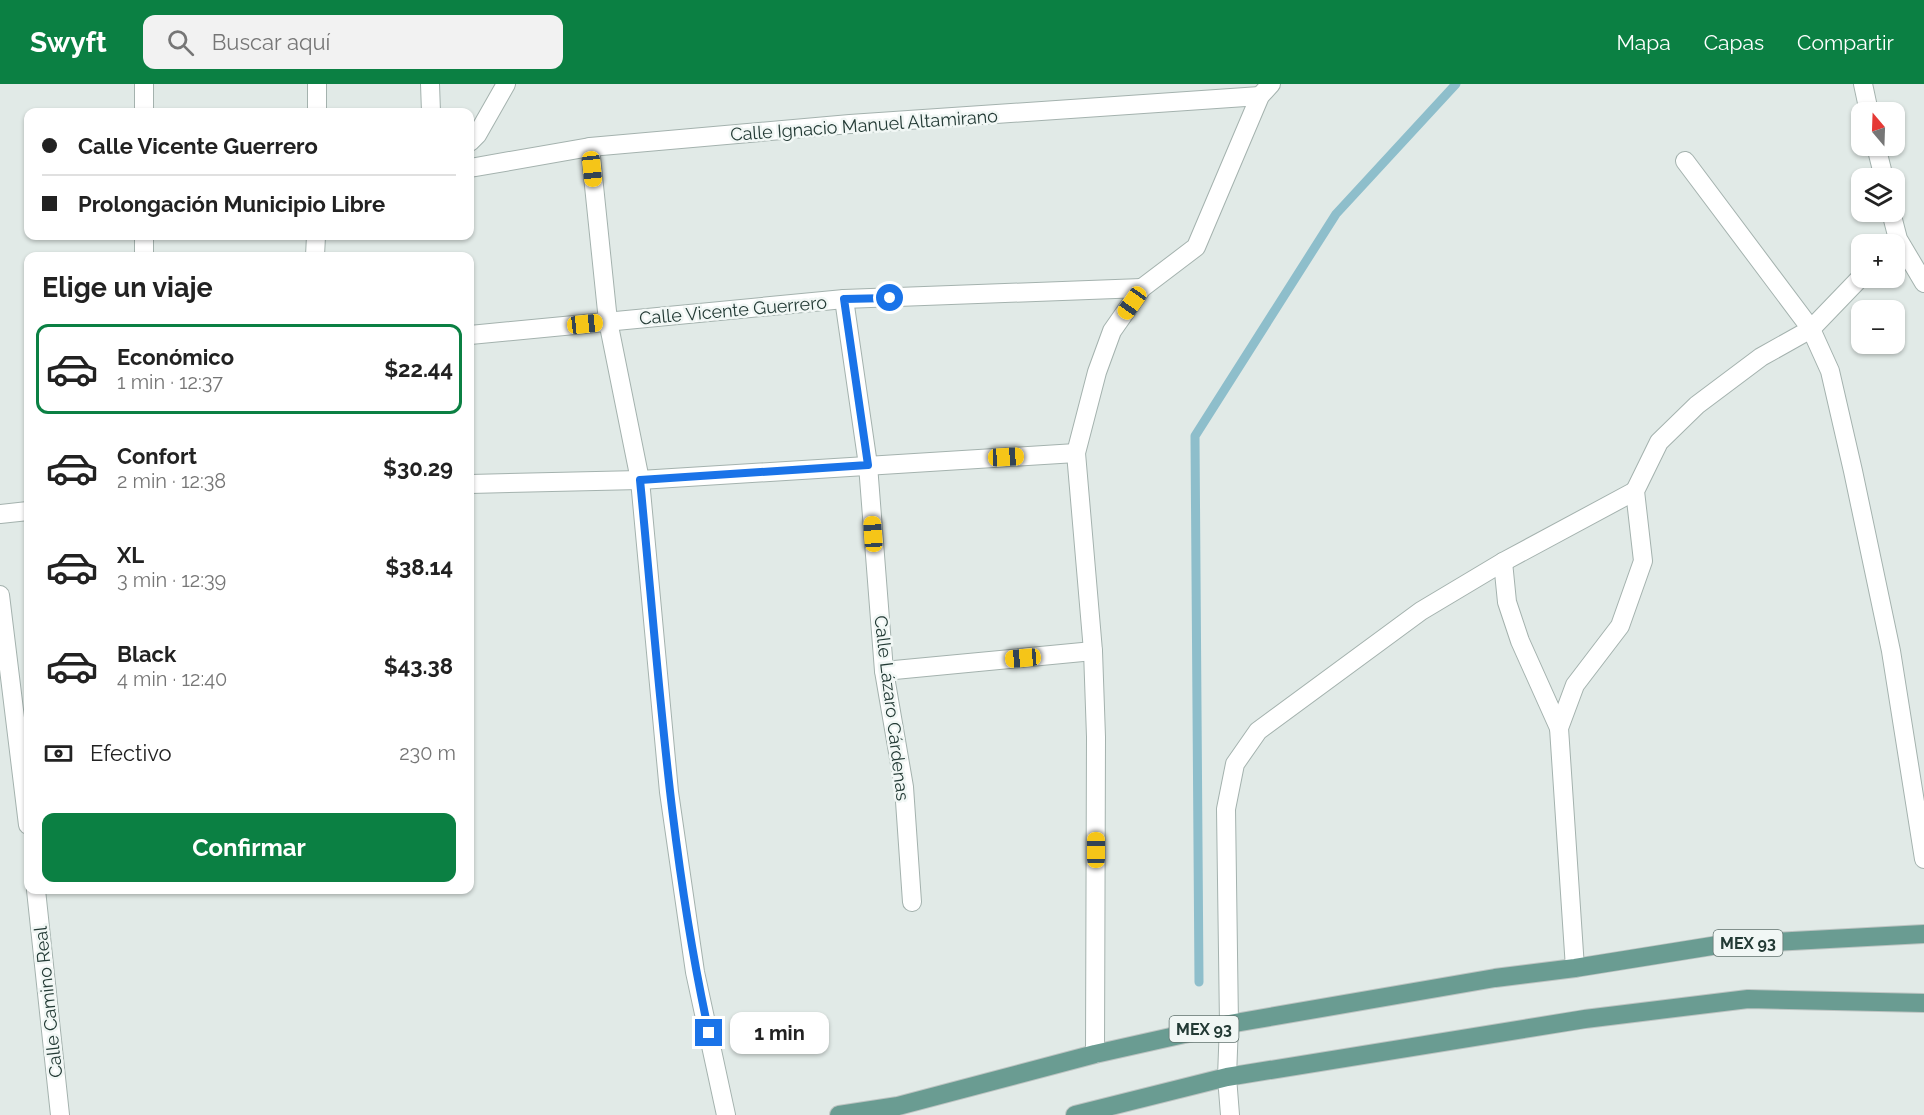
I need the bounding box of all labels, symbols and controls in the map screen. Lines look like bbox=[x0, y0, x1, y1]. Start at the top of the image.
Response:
search box bbox=[143, 15, 563, 69]
text: Swyft bbox=[30, 26, 107, 59]
icon: search bbox=[164, 26, 197, 59]
text: Buscar aquí bbox=[212, 29, 330, 55]
text: Mapa bbox=[1616, 30, 1671, 55]
text: Capas bbox=[1704, 30, 1764, 55]
text: Compartir bbox=[1797, 30, 1894, 55]
north arrow bbox=[1851, 102, 1905, 156]
map controls bbox=[1851, 102, 1905, 354]
street label: Calle Ignacio Manuel Altamirano bbox=[729, 105, 999, 145]
text: Calle Vicente Guerrero bbox=[78, 133, 318, 159]
car bbox=[581, 150, 603, 188]
button: layers bbox=[1851, 168, 1905, 222]
text: Prolongación Municipio Libre bbox=[78, 191, 385, 217]
button: + bbox=[1851, 234, 1905, 288]
text: Elige un viaje bbox=[42, 272, 213, 303]
car bbox=[1114, 283, 1150, 323]
route start bbox=[876, 284, 903, 311]
street label: Calle Vicente Guerrero bbox=[638, 291, 828, 329]
button: − bbox=[1851, 300, 1905, 354]
car bbox=[566, 313, 604, 335]
icon: car bbox=[45, 342, 99, 396]
text: Económico bbox=[117, 344, 234, 370]
text: $22.44 bbox=[384, 356, 453, 382]
text: 1 min · 12:37 bbox=[117, 370, 223, 394]
icon: car bbox=[45, 441, 99, 495]
text: Confort bbox=[117, 443, 197, 469]
car bbox=[988, 447, 1024, 467]
text: $30.29 bbox=[383, 455, 453, 481]
text: 2 min · 12:38 bbox=[117, 469, 226, 493]
car bbox=[863, 515, 883, 553]
icon: car bbox=[45, 540, 99, 594]
text: XL bbox=[117, 542, 144, 568]
text: $38.14 bbox=[385, 554, 453, 580]
text: 3 min · 12:39 bbox=[117, 568, 226, 592]
street label: Calle Lázaro Cárdenas bbox=[870, 614, 914, 802]
icon: car bbox=[45, 639, 99, 693]
text: Black bbox=[117, 641, 176, 667]
car bbox=[1004, 647, 1042, 669]
text: $43.38 bbox=[384, 653, 453, 679]
text: 4 min · 12:40 bbox=[117, 667, 227, 691]
icon: cash bbox=[42, 737, 75, 770]
text: Efectivo bbox=[90, 740, 172, 766]
text: 230 m bbox=[399, 741, 456, 765]
button: Confirmar bbox=[42, 813, 456, 882]
car bbox=[1087, 832, 1105, 868]
street label: Calle Camino Real bbox=[30, 925, 66, 1079]
road number: MEX 93 bbox=[1714, 930, 1782, 956]
callout: 1 min bbox=[730, 1012, 829, 1054]
road number: MEX 93 bbox=[1170, 1016, 1238, 1042]
route end bbox=[695, 1019, 722, 1046]
text: 1 min bbox=[754, 1021, 805, 1045]

